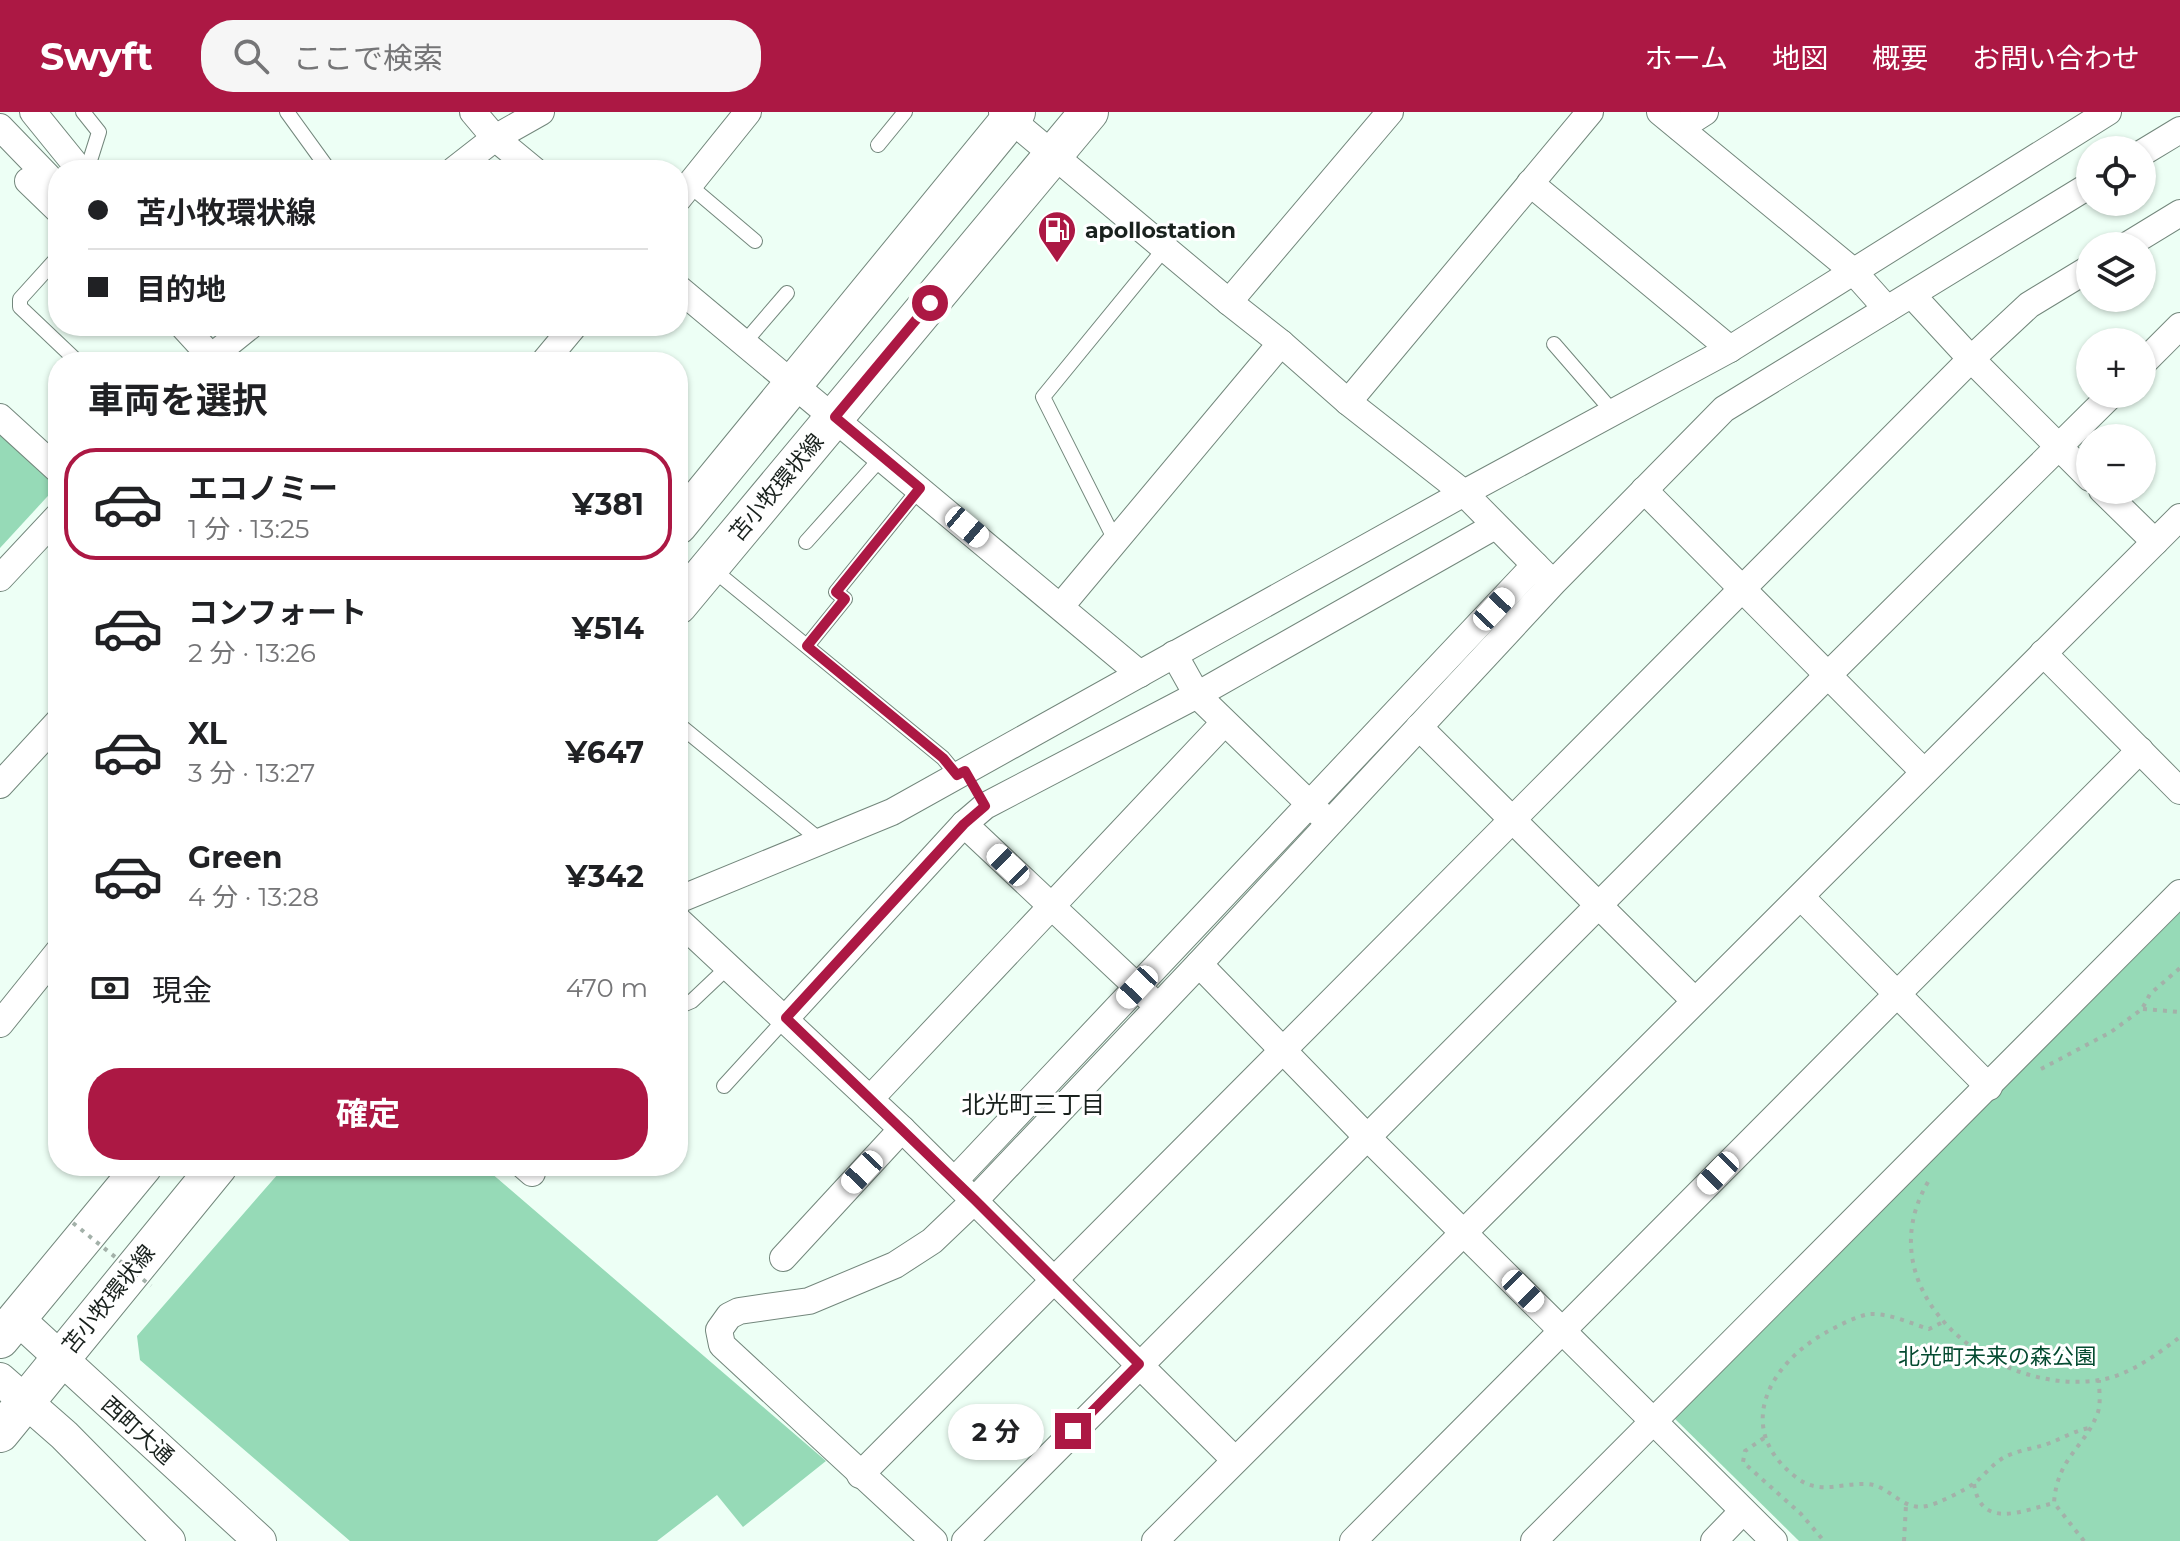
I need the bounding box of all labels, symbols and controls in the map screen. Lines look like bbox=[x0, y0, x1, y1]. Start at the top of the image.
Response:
search box bbox=[201, 20, 761, 92]
text: Swyft bbox=[40, 33, 153, 80]
icon: search bbox=[229, 34, 273, 78]
text: ここで検索 bbox=[293, 40, 443, 77]
text: ホーム bbox=[1645, 41, 1728, 75]
text: 地図 bbox=[1772, 41, 1828, 75]
text: 概要 bbox=[1872, 41, 1928, 75]
text: お問い合わせ bbox=[1972, 41, 2140, 75]
map controls bbox=[2076, 136, 2156, 504]
button: locate bbox=[2076, 136, 2156, 216]
text: 苫小牧環状線 bbox=[136, 194, 316, 231]
fuel station icon: apollostation bbox=[1036, 209, 1078, 264]
place label: apollostation bbox=[1085, 217, 1236, 244]
button: layers bbox=[2076, 232, 2156, 312]
text: 目的地 bbox=[136, 271, 226, 308]
route start bbox=[912, 285, 948, 321]
button: + bbox=[2076, 328, 2156, 408]
text: 車両を選択 bbox=[88, 378, 268, 422]
button: − bbox=[2076, 424, 2156, 504]
street label: 苫小牧環状線 bbox=[724, 428, 829, 547]
icon: car bbox=[92, 468, 164, 540]
text: エコノミー bbox=[188, 470, 338, 507]
text: ¥381 bbox=[572, 486, 644, 523]
car bbox=[941, 502, 993, 552]
text: 1 分 · 13:25 bbox=[188, 513, 309, 545]
car bbox=[1469, 583, 1519, 635]
icon: car bbox=[92, 592, 164, 664]
text: コンフォート bbox=[188, 594, 367, 631]
text: ¥514 bbox=[572, 610, 644, 647]
text: 2 分 · 13:26 bbox=[188, 637, 316, 669]
text: XL bbox=[188, 715, 227, 752]
icon: car bbox=[92, 716, 164, 788]
text: ¥647 bbox=[565, 734, 644, 771]
text: 3 分 · 13:27 bbox=[188, 757, 315, 789]
text: Green bbox=[188, 839, 282, 876]
icon: car bbox=[92, 840, 164, 912]
car bbox=[982, 840, 1034, 890]
text: ¥342 bbox=[565, 858, 644, 895]
text: 4 分 · 13:28 bbox=[188, 881, 319, 913]
car bbox=[1112, 961, 1162, 1013]
icon: cash bbox=[88, 966, 132, 1010]
text: 現金 bbox=[152, 972, 212, 1009]
text: 470 m bbox=[566, 972, 648, 1004]
button: 確定 bbox=[88, 1068, 648, 1160]
district label: 北光町三丁目 bbox=[961, 1090, 1105, 1119]
car bbox=[837, 1146, 887, 1198]
car bbox=[1693, 1147, 1743, 1199]
street label: 苫小牧環状線 bbox=[56, 1240, 160, 1359]
car bbox=[1498, 1266, 1548, 1316]
park label: 北光町未来の森公園 bbox=[1898, 1343, 2096, 1370]
street label: 西町大通 bbox=[96, 1391, 179, 1470]
callout: 2 分 bbox=[949, 1403, 1045, 1459]
route end bbox=[1055, 1413, 1091, 1449]
text: 2 分 bbox=[972, 1416, 1020, 1448]

